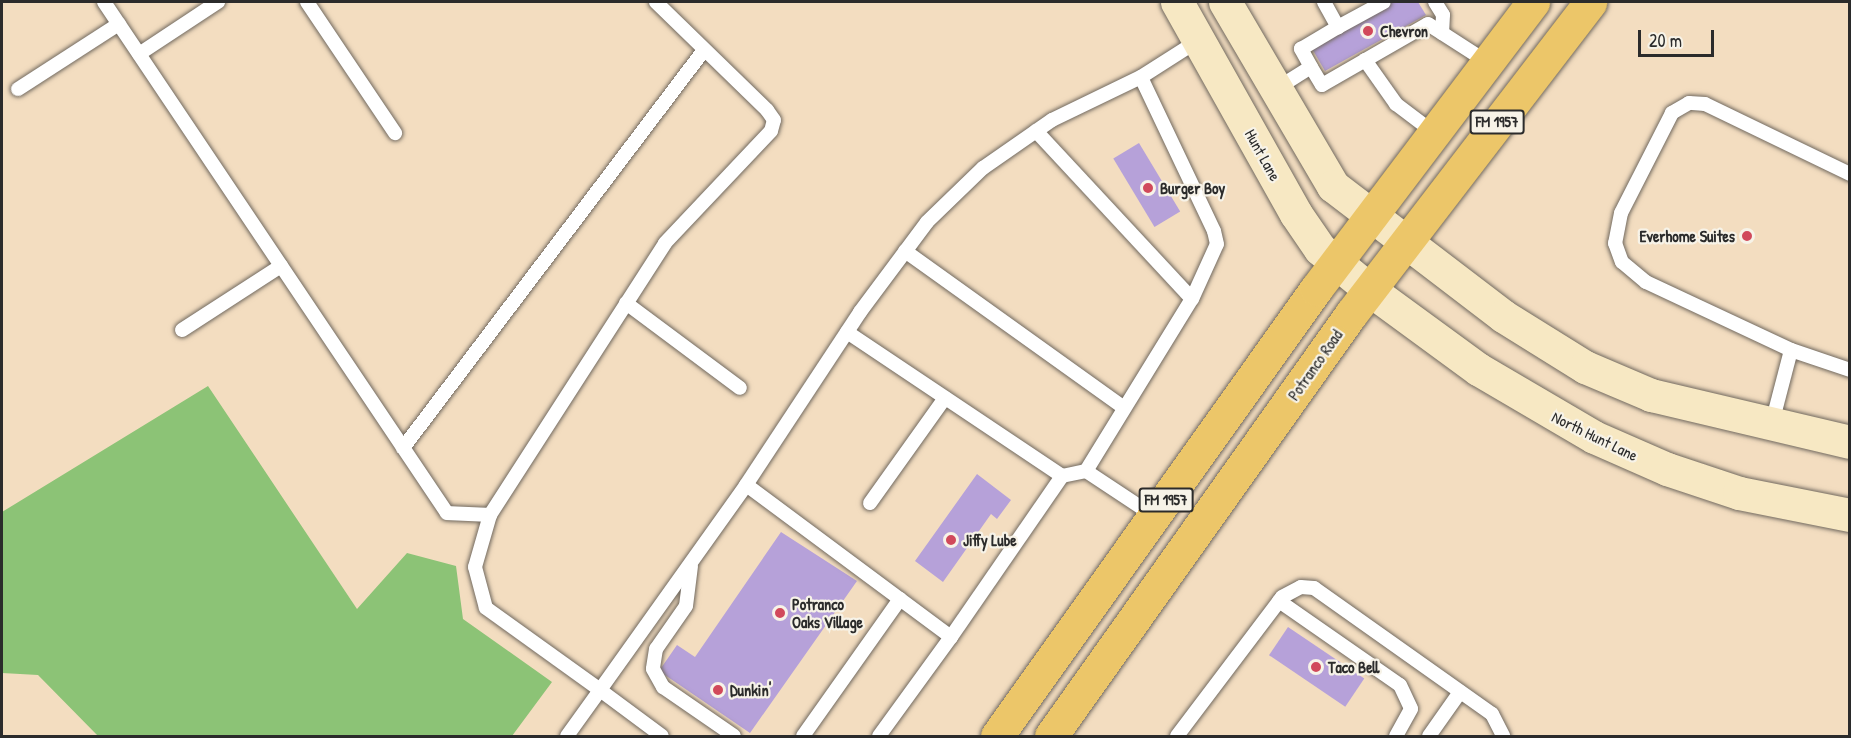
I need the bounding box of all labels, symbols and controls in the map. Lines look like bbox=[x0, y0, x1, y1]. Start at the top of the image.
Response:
scale bar bbox=[1641, 18, 1718, 56]
place label: Chevron bbox=[1380, 21, 1428, 41]
marker: Chevron bbox=[1361, 24, 1375, 38]
text: 20 m bbox=[1649, 28, 1682, 53]
road number: FM 1957 bbox=[1468, 110, 1526, 134]
street label: Hunt Lane bbox=[1241, 126, 1285, 184]
place label: Burger Boy bbox=[1160, 178, 1225, 198]
marker: Burger Boy bbox=[1141, 181, 1155, 195]
place label: Everhome Suites bbox=[1640, 226, 1735, 246]
marker: Everhome Suites bbox=[1740, 229, 1754, 243]
street label: Potranco Road bbox=[1284, 326, 1346, 404]
street label: North Hunt Lane bbox=[1549, 407, 1641, 465]
road number: FM 1957 bbox=[1138, 488, 1194, 512]
place label: Jiffy Lube bbox=[963, 530, 1017, 550]
marker: Jiffy Lube bbox=[944, 533, 958, 547]
place label: Potranco Oaks Village bbox=[792, 594, 863, 632]
marker: Potranco Oaks Village bbox=[773, 606, 787, 620]
place label: Taco Bell bbox=[1328, 657, 1379, 677]
marker: Taco Bell bbox=[1309, 660, 1323, 674]
place label: Dunkin' bbox=[730, 680, 771, 700]
marker: Dunkin' bbox=[711, 683, 725, 697]

